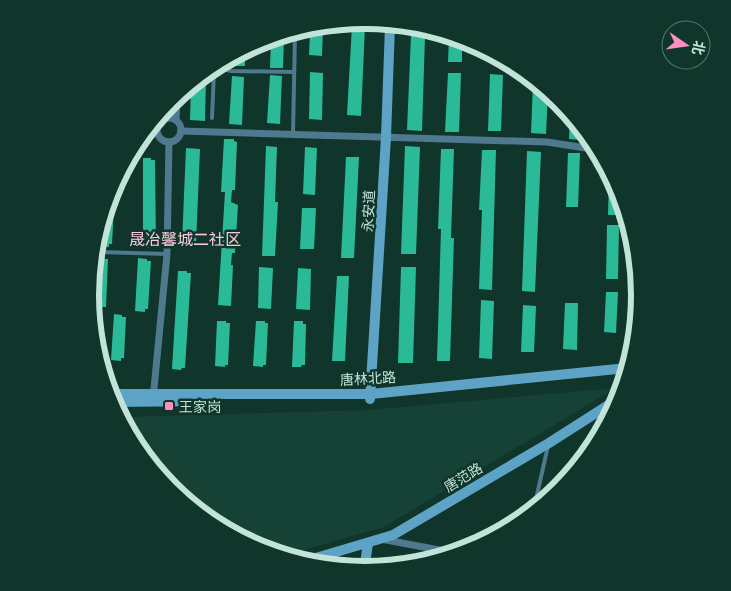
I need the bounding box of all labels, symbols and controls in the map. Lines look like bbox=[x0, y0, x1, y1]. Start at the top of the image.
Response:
north arrow bbox=[661, 20, 711, 70]
text: 北 bbox=[689, 39, 709, 57]
street label: 永安道 bbox=[358, 190, 378, 232]
district label: 晟冶馨城二社区 bbox=[129, 229, 241, 248]
street label: 唐林北路 bbox=[340, 368, 396, 388]
place label: 王家岗 bbox=[179, 398, 221, 415]
marker: 王家岗 bbox=[163, 400, 175, 412]
street label: 唐范路 bbox=[441, 459, 485, 495]

